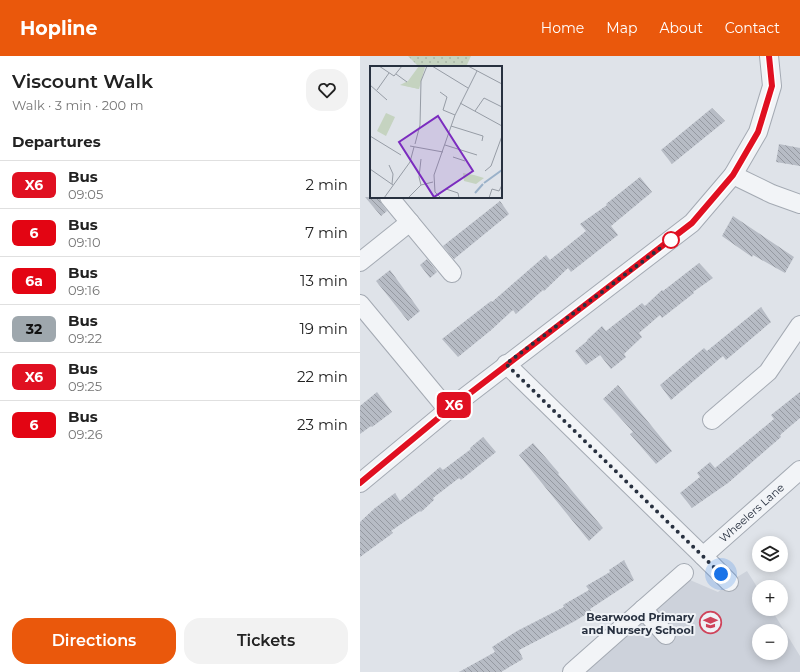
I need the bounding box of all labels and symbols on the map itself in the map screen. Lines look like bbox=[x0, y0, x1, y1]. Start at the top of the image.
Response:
inset map bbox=[370, 66, 502, 198]
unlabelled marker bbox=[662, 231, 680, 249]
line badge: X6 bbox=[436, 392, 472, 418]
street label: Wheelers Lane bbox=[716, 480, 787, 545]
your location bbox=[711, 564, 731, 584]
place label: Bearwood Primary and Nursery School bbox=[582, 610, 694, 637]
school or university icon: Bearwood Primary and Nursery School bbox=[697, 610, 723, 636]

